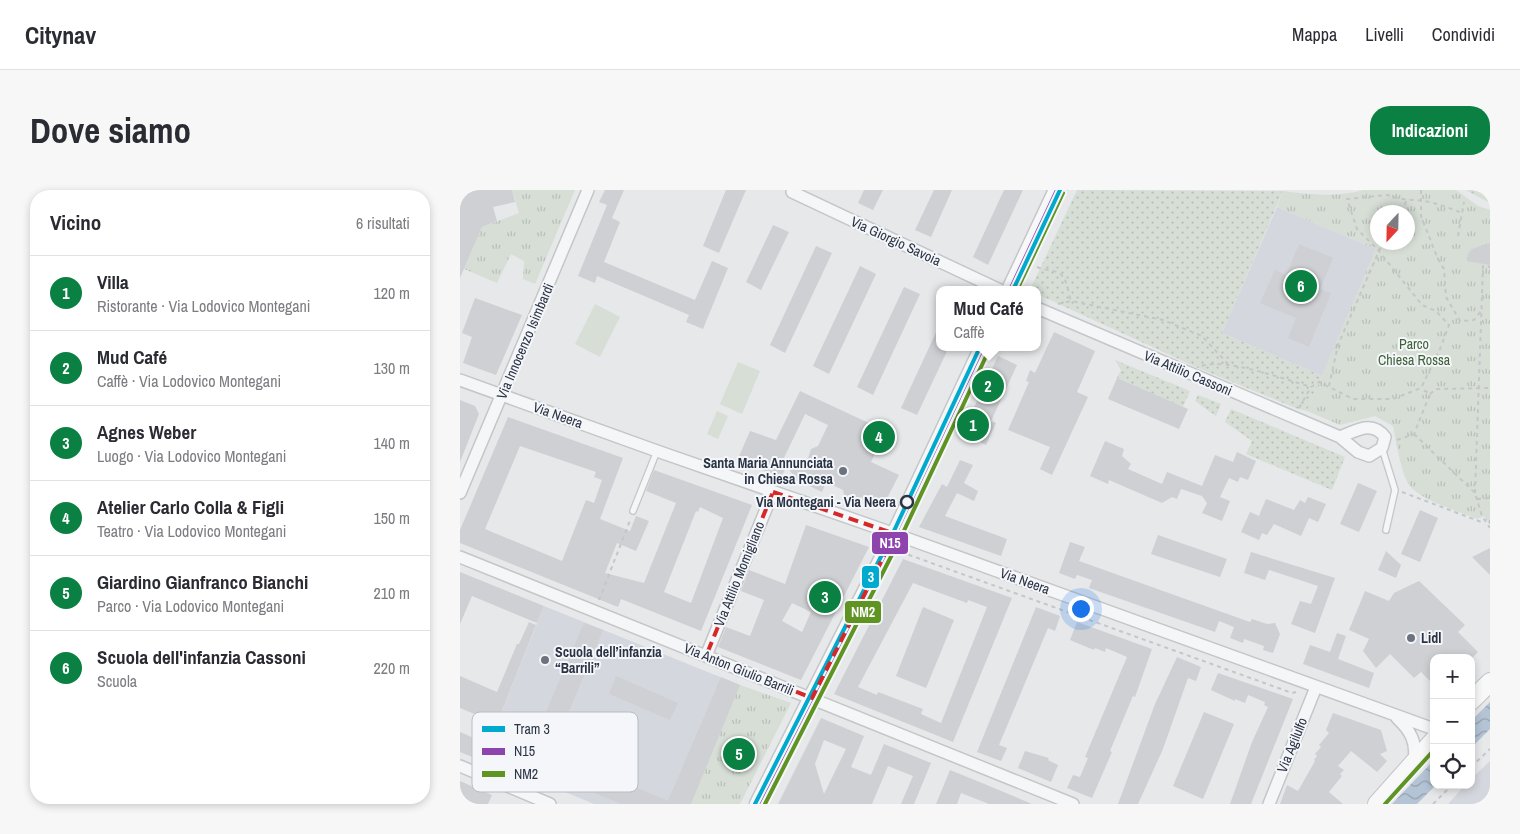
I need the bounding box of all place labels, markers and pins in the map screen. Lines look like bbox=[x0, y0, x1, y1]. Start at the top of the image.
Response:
pin: 6 bbox=[1285, 267, 1317, 305]
pin: 2 bbox=[972, 367, 1004, 405]
pin: 1 bbox=[957, 406, 989, 444]
pin: 4 bbox=[863, 418, 895, 456]
place label: Santa Maria Annunciata in Chiesa Rossa bbox=[703, 454, 834, 488]
marker: Santa Maria Annunciata in Chiesa Rossa bbox=[837, 465, 849, 477]
place label: Via Montegani - Via Neera bbox=[756, 493, 897, 511]
marker: Via Montegani - Via Neera bbox=[900, 495, 914, 509]
pin: 3 bbox=[809, 578, 841, 616]
place label: Lidl bbox=[1421, 629, 1441, 647]
marker: Lidl bbox=[1405, 632, 1417, 644]
place label: Scuola dell’infanzia “Barrili” bbox=[555, 643, 662, 677]
marker: Scuola dell’infanzia “Barrili” bbox=[539, 654, 551, 666]
pin: 5 bbox=[723, 735, 755, 773]

